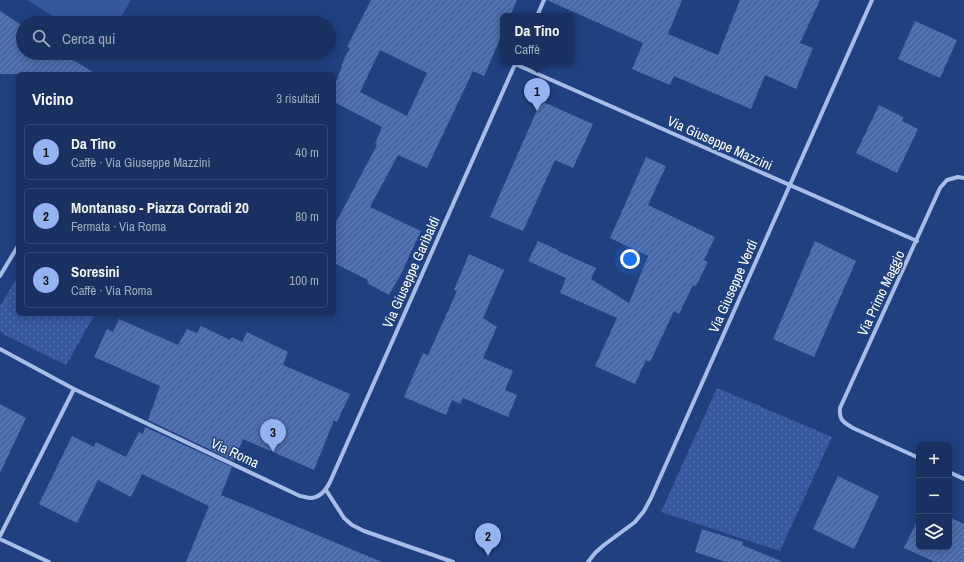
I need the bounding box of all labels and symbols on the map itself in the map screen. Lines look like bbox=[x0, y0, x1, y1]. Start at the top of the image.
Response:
pin: 1 bbox=[524, 78, 550, 111]
street label: Via Giuseppe Mazzini bbox=[665, 112, 775, 174]
street label: Via Giuseppe Garibaldi bbox=[378, 213, 444, 331]
street label: Via Giuseppe Verdi bbox=[704, 237, 762, 335]
street label: Via Primo Maggio bbox=[853, 247, 909, 339]
your location bbox=[620, 249, 640, 269]
pin: 3 bbox=[260, 419, 286, 452]
street label: Via Roma bbox=[208, 434, 262, 472]
pin: 2 bbox=[475, 523, 501, 556]

